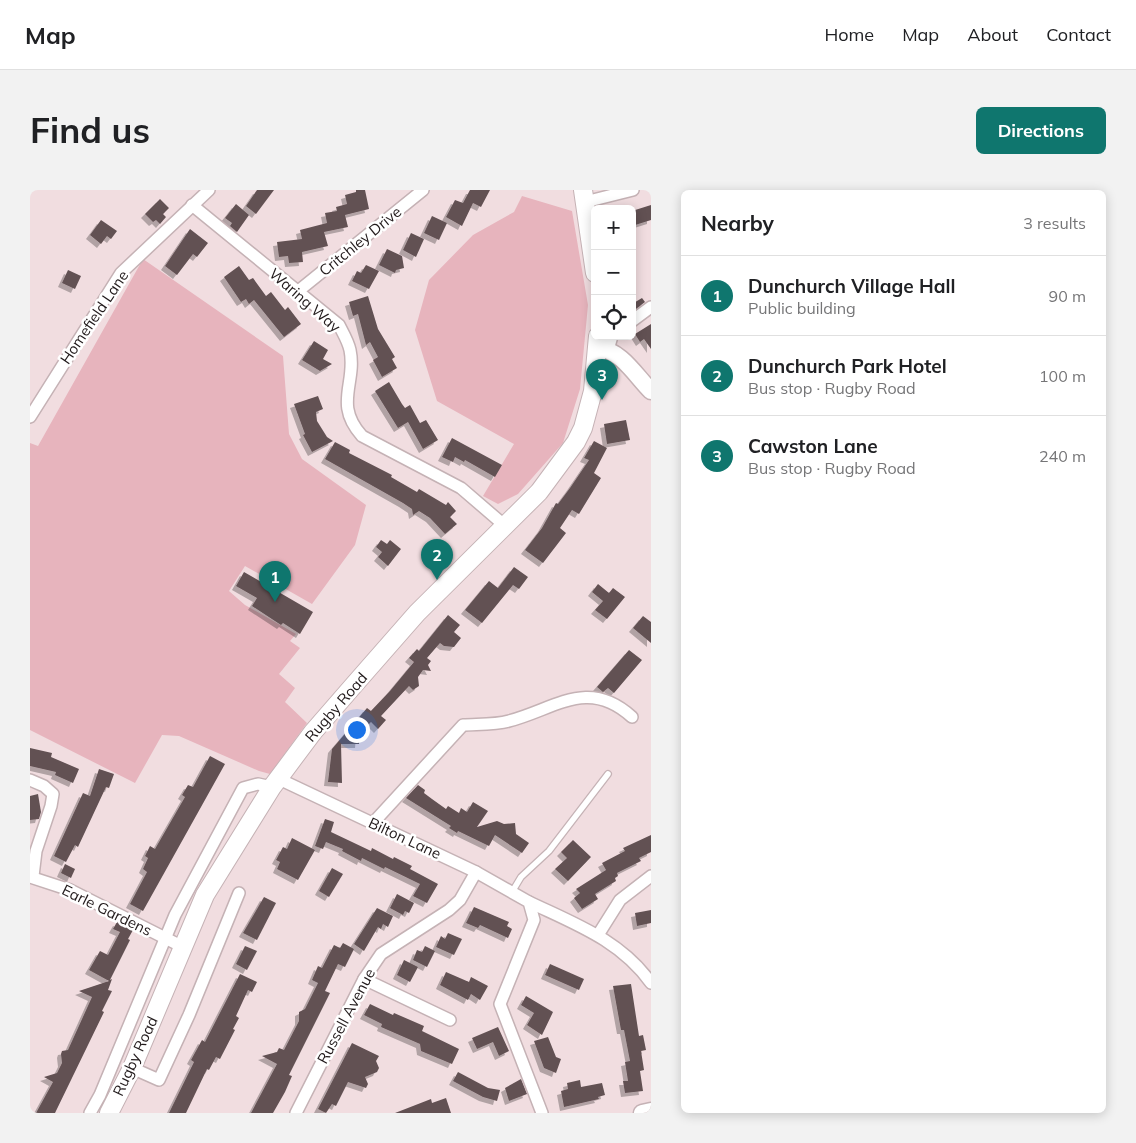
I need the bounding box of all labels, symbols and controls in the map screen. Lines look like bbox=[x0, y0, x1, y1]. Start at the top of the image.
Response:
text: Map bbox=[25, 20, 76, 50]
text: Home bbox=[824, 23, 874, 46]
text: Map bbox=[902, 23, 939, 46]
text: About bbox=[967, 23, 1018, 46]
text: Contact bbox=[1046, 23, 1111, 46]
button: Directions bbox=[976, 107, 1106, 154]
text: Find us bbox=[30, 108, 150, 152]
street label: Critchley Drive bbox=[315, 202, 405, 280]
map controls bbox=[591, 205, 636, 340]
button: + bbox=[591, 205, 636, 250]
text: Nearby bbox=[701, 210, 774, 236]
text: 3 results bbox=[1023, 213, 1086, 233]
button: − bbox=[591, 250, 636, 295]
street label: Waring Way bbox=[265, 264, 345, 336]
street label: Homefield Lane bbox=[56, 267, 132, 367]
text: Dunchurch Village Hall bbox=[748, 274, 955, 298]
text: 1 bbox=[712, 286, 722, 306]
text: 90 m bbox=[1049, 286, 1086, 306]
button: locate bbox=[591, 295, 636, 340]
text: Public building bbox=[748, 298, 856, 318]
text: Dunchurch Park Hotel bbox=[748, 354, 947, 378]
pin: 3 bbox=[586, 359, 618, 400]
text: 2 bbox=[712, 366, 722, 386]
text: 100 m bbox=[1039, 366, 1086, 386]
text: Bus stop · Rugby Road bbox=[748, 378, 916, 398]
text: Cawston Lane bbox=[748, 434, 878, 458]
text: 3 bbox=[712, 446, 722, 466]
text: 240 m bbox=[1039, 446, 1086, 466]
text: Bus stop · Rugby Road bbox=[748, 458, 916, 478]
pin: 2 bbox=[421, 539, 453, 580]
pin: 1 bbox=[259, 561, 291, 602]
street label: Rugby Road bbox=[301, 668, 371, 746]
your location bbox=[344, 717, 370, 743]
street label: Bilton Lane bbox=[366, 813, 444, 863]
street label: Earle Gardens bbox=[59, 880, 155, 940]
street label: Russell Avenue bbox=[313, 965, 379, 1067]
street label: Rugby Road bbox=[108, 1013, 162, 1099]

